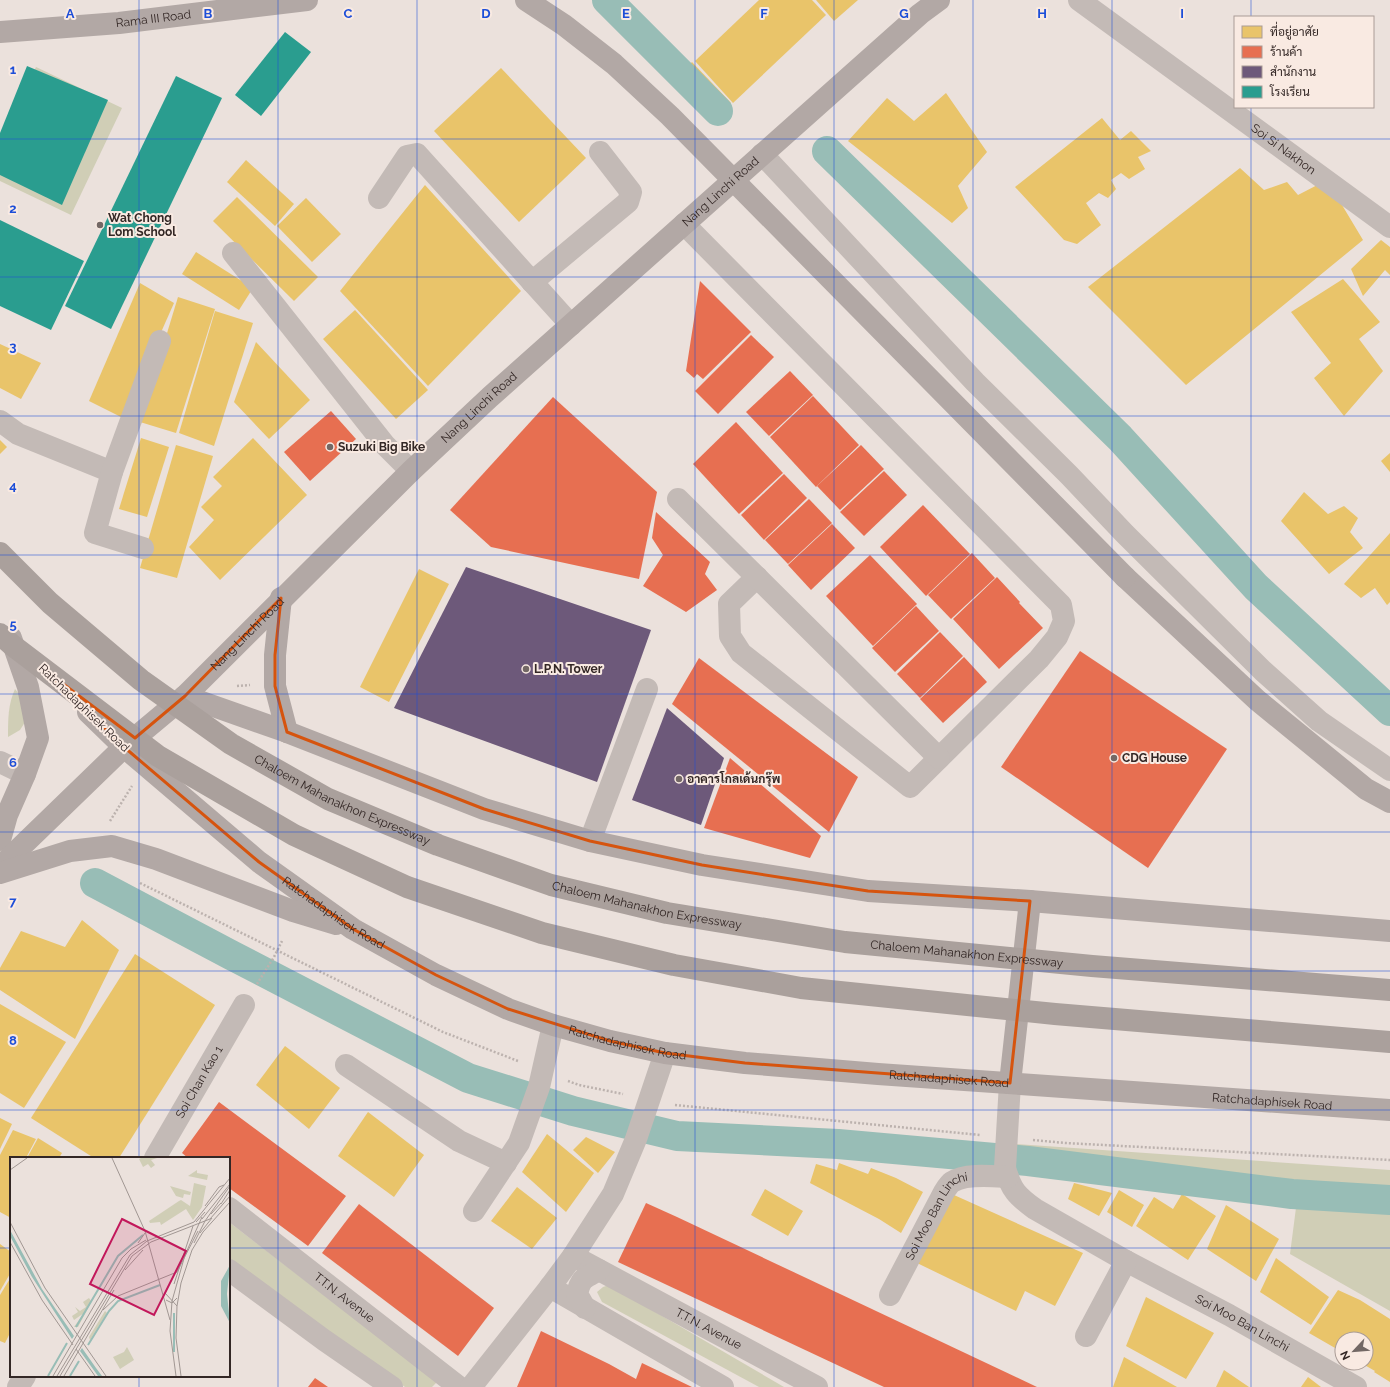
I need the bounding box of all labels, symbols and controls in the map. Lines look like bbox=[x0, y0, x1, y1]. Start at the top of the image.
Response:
text: A bbox=[66, 6, 75, 21]
text: B bbox=[204, 6, 213, 21]
text: C bbox=[344, 6, 353, 21]
text: D bbox=[481, 6, 491, 21]
text: E bbox=[622, 6, 630, 21]
text: F bbox=[760, 6, 768, 21]
text: G bbox=[899, 6, 909, 21]
text: H bbox=[1037, 6, 1047, 21]
text: I bbox=[1180, 6, 1184, 21]
street label: Rama III Road bbox=[115, 7, 192, 30]
legend bbox=[1234, 16, 1374, 108]
text: ที่อยู่อาศัย bbox=[1270, 21, 1319, 40]
text: ร้านค้า bbox=[1270, 45, 1302, 59]
text: 1 bbox=[10, 62, 17, 77]
text: สำนักงาน bbox=[1270, 65, 1317, 79]
text: โรงเรียน bbox=[1269, 84, 1310, 99]
street label: Soi Si Nakhon bbox=[1248, 121, 1318, 177]
street label: Nang Linchi Road bbox=[679, 154, 762, 229]
text: 2 bbox=[9, 201, 17, 216]
place label: Wat Chong Lom School bbox=[108, 211, 176, 239]
marker: Wat Chong Lom School bbox=[95, 220, 105, 230]
text: 3 bbox=[9, 339, 17, 354]
street label: Nang Linchi Road bbox=[438, 369, 520, 446]
place label: Suzuki Big Bike bbox=[338, 440, 425, 454]
marker: Suzuki Big Bike bbox=[325, 442, 335, 452]
text: 4 bbox=[9, 478, 17, 493]
street label: Nang Linchi Road bbox=[208, 594, 287, 673]
text: 5 bbox=[9, 617, 17, 632]
street label: Ratchadaphisek Road bbox=[36, 661, 132, 755]
place label: L.P.N. Tower bbox=[534, 662, 603, 676]
marker: L.P.N. Tower bbox=[521, 664, 531, 674]
place label: CDG House bbox=[1122, 751, 1187, 765]
street label: Chaloem Mahanakhon Expressway bbox=[252, 752, 433, 848]
marker: CDG House bbox=[1109, 753, 1119, 763]
text: 6 bbox=[9, 755, 17, 770]
place label: อาคารโกลเด้นกรุ๊พ bbox=[687, 771, 780, 787]
marker: อาคารโกลเด้นกรุ๊พ bbox=[674, 774, 684, 784]
street label: Ratchadaphisek Road bbox=[280, 874, 387, 952]
street label: Chaloem Mahanakhon Expressway bbox=[550, 878, 743, 932]
text: 7 bbox=[9, 894, 17, 909]
street label: Chaloem Mahanakhon Expressway bbox=[870, 937, 1064, 970]
street label: Ratchadaphisek Road bbox=[567, 1023, 687, 1063]
text: 8 bbox=[9, 1033, 17, 1048]
street label: Soi Chan Kao 1 bbox=[173, 1043, 226, 1121]
street label: Ratchadaphisek Road bbox=[888, 1068, 1010, 1090]
street label: Ratchadaphisek Road bbox=[1212, 1091, 1333, 1113]
inset map bbox=[10, 1157, 230, 1377]
street label: Soi Moo Ban Linchi bbox=[903, 1170, 969, 1263]
street label: T.T.N. Avenue bbox=[311, 1270, 377, 1326]
street label: Soi Moo Ban Linchi bbox=[1193, 1292, 1292, 1355]
street label: T.T.N. Avenue bbox=[673, 1305, 744, 1352]
north arrow bbox=[1334, 1331, 1374, 1371]
text: N bbox=[1338, 1349, 1353, 1362]

